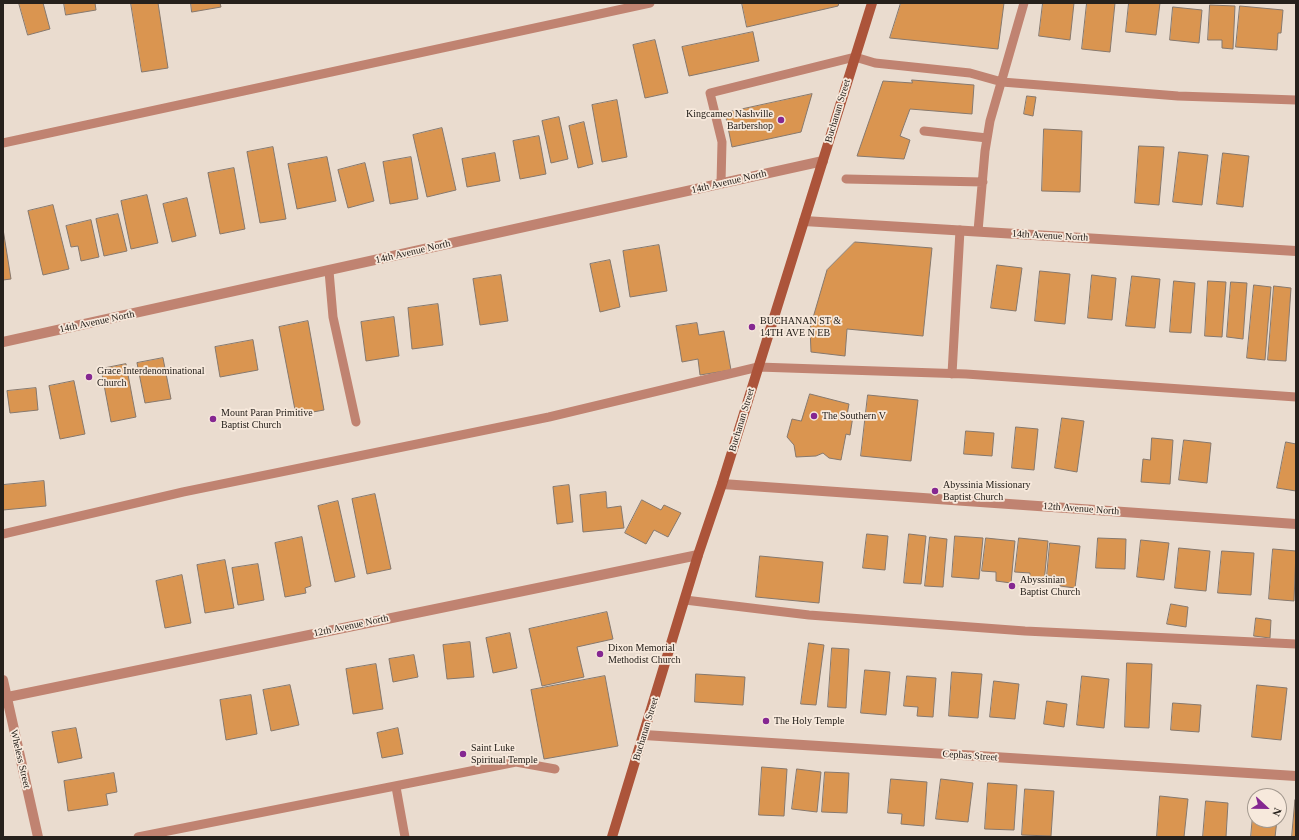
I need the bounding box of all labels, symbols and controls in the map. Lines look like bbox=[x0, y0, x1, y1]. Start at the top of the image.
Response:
street label: Buchanan Street bbox=[823, 78, 853, 144]
place label: Kingcameo Nashville Barbershop bbox=[686, 108, 773, 132]
marker: Kingcameo Nashville Barbershop bbox=[776, 115, 786, 125]
street label: 14th Avenue North bbox=[690, 168, 768, 196]
street label: 14th Avenue North bbox=[1012, 228, 1088, 244]
street label: 14th Avenue North bbox=[374, 238, 452, 266]
street label: 14th Avenue North bbox=[58, 308, 136, 336]
place label: BUCHANAN ST & 14TH AVE N EB bbox=[760, 315, 841, 338]
marker: BUCHANAN ST & 14TH AVE N EB bbox=[747, 322, 757, 332]
place label: Grace Interdenominational Church bbox=[97, 365, 204, 388]
marker: Grace Interdenominational Church bbox=[84, 372, 94, 382]
street label: Buchanan Street bbox=[727, 387, 757, 453]
place label: Mount Paran Primitive Baptist Church bbox=[221, 407, 313, 430]
place label: The Southern V bbox=[822, 410, 886, 422]
marker: The Southern V bbox=[809, 411, 819, 421]
marker: Mount Paran Primitive Baptist Church bbox=[208, 414, 218, 424]
place label: Abyssinia Missionary Baptist Church bbox=[943, 479, 1030, 502]
marker: Abyssinia Missionary Baptist Church bbox=[930, 486, 940, 496]
street label: 12th Avenue North bbox=[1042, 500, 1120, 518]
place label: Abyssinian Baptist Church bbox=[1020, 574, 1080, 598]
marker: Abyssinian Baptist Church bbox=[1007, 581, 1017, 591]
street label: 12th Avenue North bbox=[312, 612, 390, 640]
place label: Dixon Memorial Methodist Church bbox=[608, 642, 680, 666]
marker: Dixon Memorial Methodist Church bbox=[595, 649, 605, 659]
street label: Buchanan Street bbox=[631, 696, 661, 762]
place label: The Holy Temple bbox=[774, 715, 844, 727]
marker: The Holy Temple bbox=[761, 716, 771, 726]
street label: Wheless Street bbox=[7, 729, 33, 789]
place label: Saint Luke Spiritual Temple bbox=[471, 742, 538, 766]
street label: Cephas Street bbox=[942, 748, 998, 764]
marker: Saint Luke Spiritual Temple bbox=[458, 749, 468, 759]
north arrow bbox=[1247, 788, 1287, 828]
text: N bbox=[1270, 806, 1284, 818]

